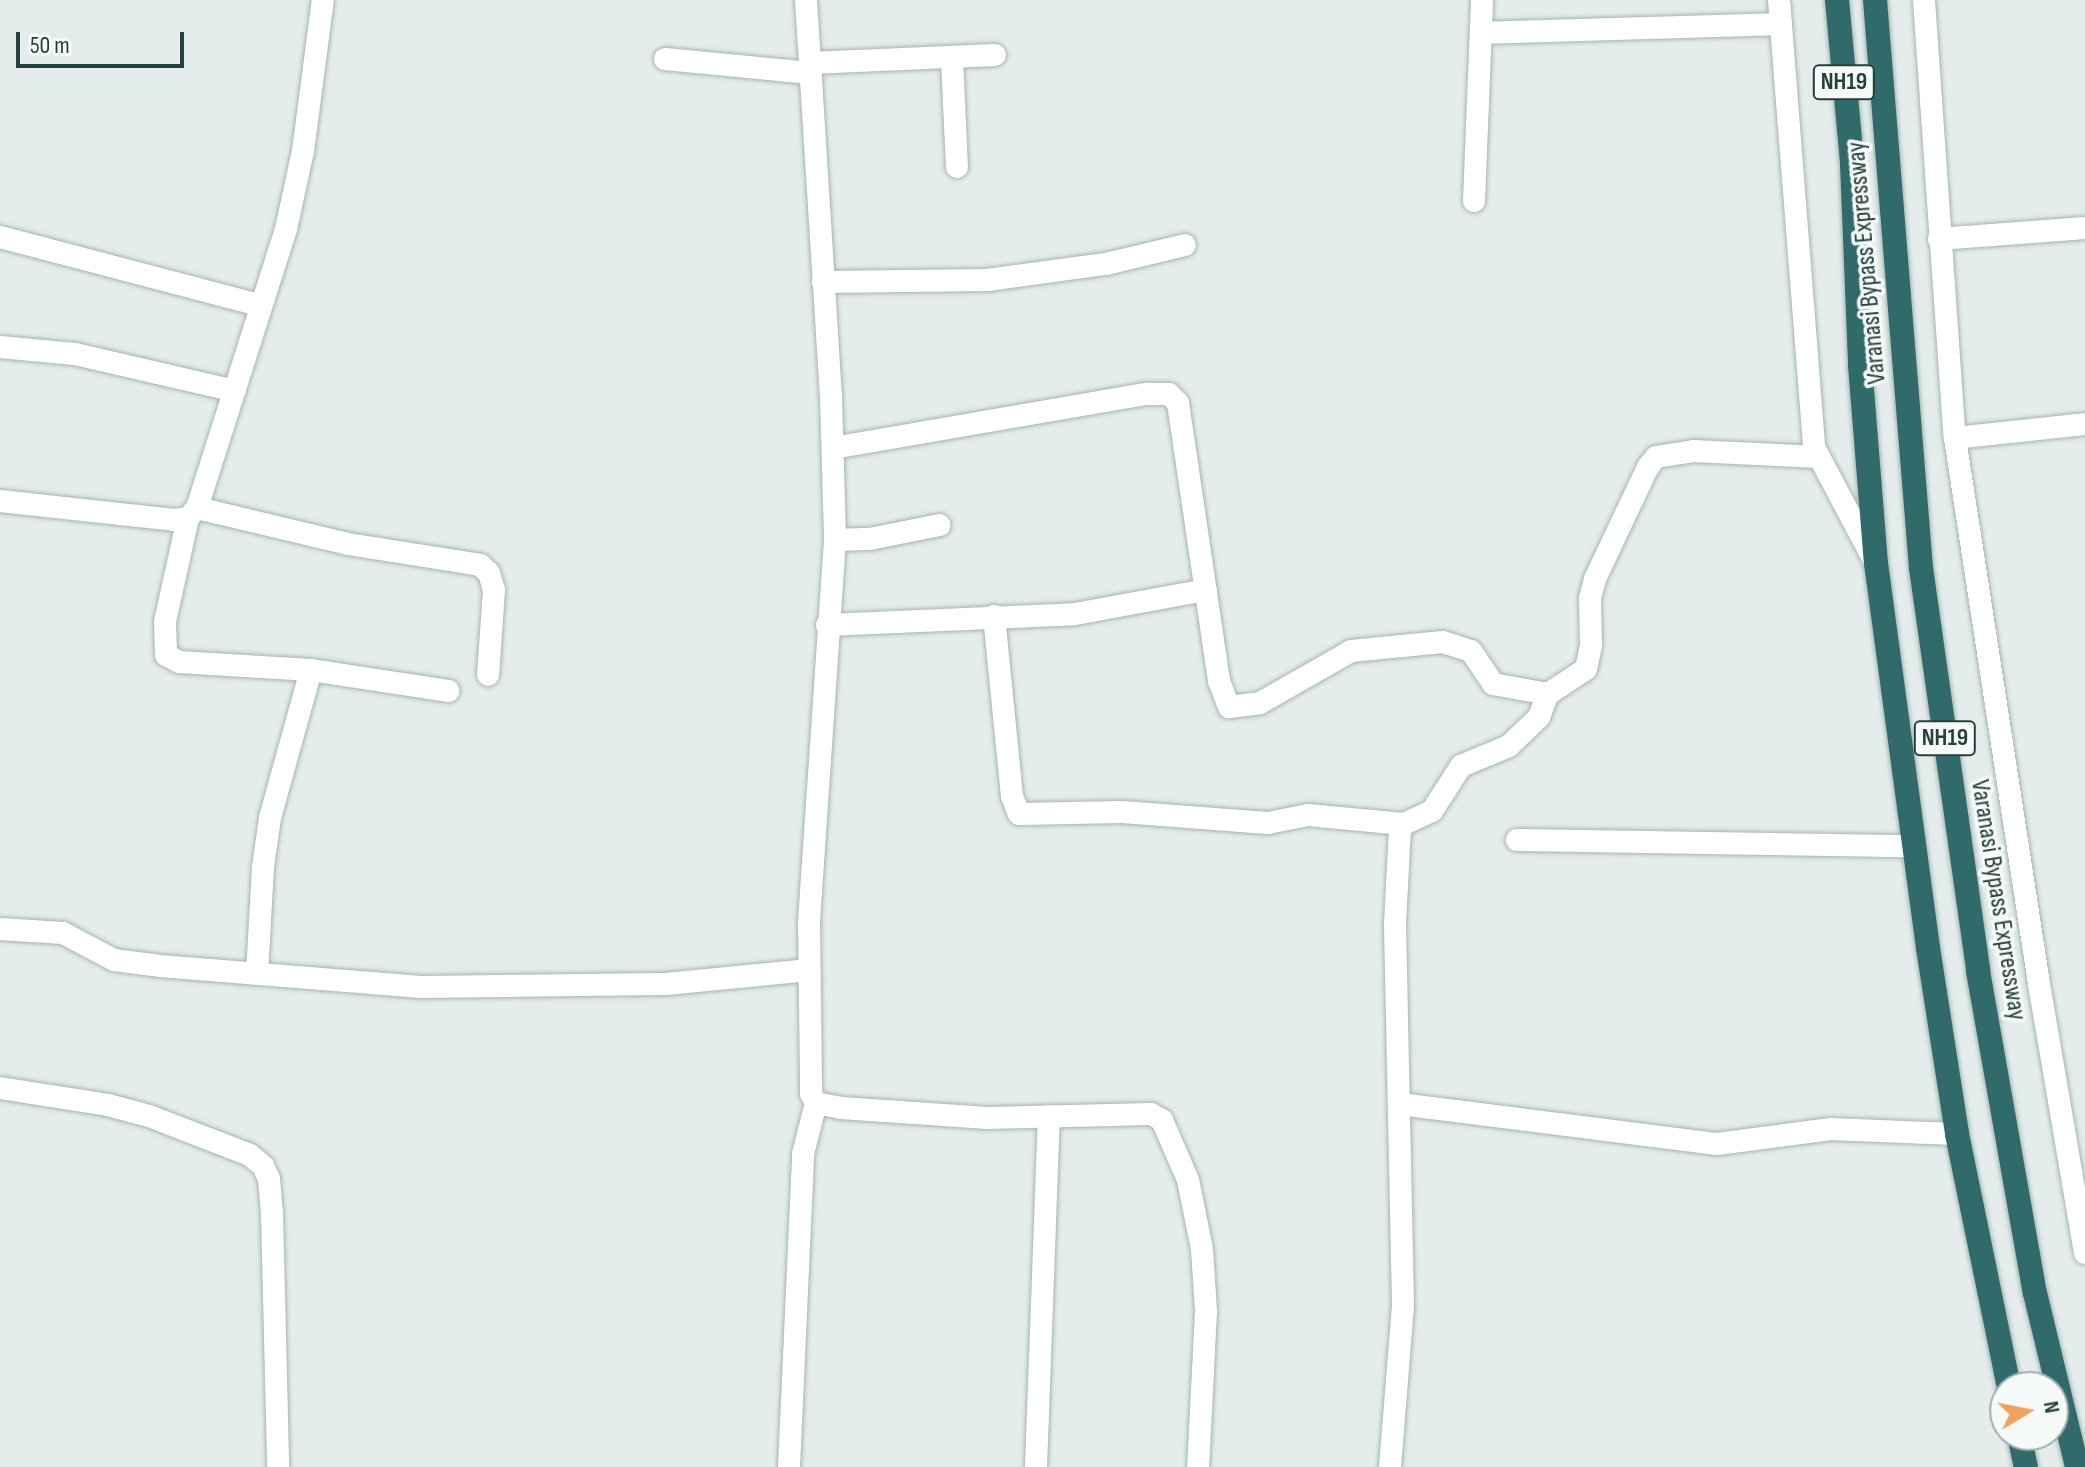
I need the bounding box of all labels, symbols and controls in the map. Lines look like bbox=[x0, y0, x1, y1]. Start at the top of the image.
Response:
scale bar bbox=[20, 16, 188, 66]
text: 50 m bbox=[30, 31, 70, 60]
road number: NH19 bbox=[1812, 62, 1876, 102]
street label: Varanasi Bypass Expressway bbox=[1841, 140, 1893, 386]
road number: NH19 bbox=[1913, 718, 1977, 758]
street label: Varanasi Bypass Expressway bbox=[1964, 777, 2032, 1023]
north arrow bbox=[1989, 1371, 2069, 1451]
text: N bbox=[2037, 1399, 2065, 1415]

